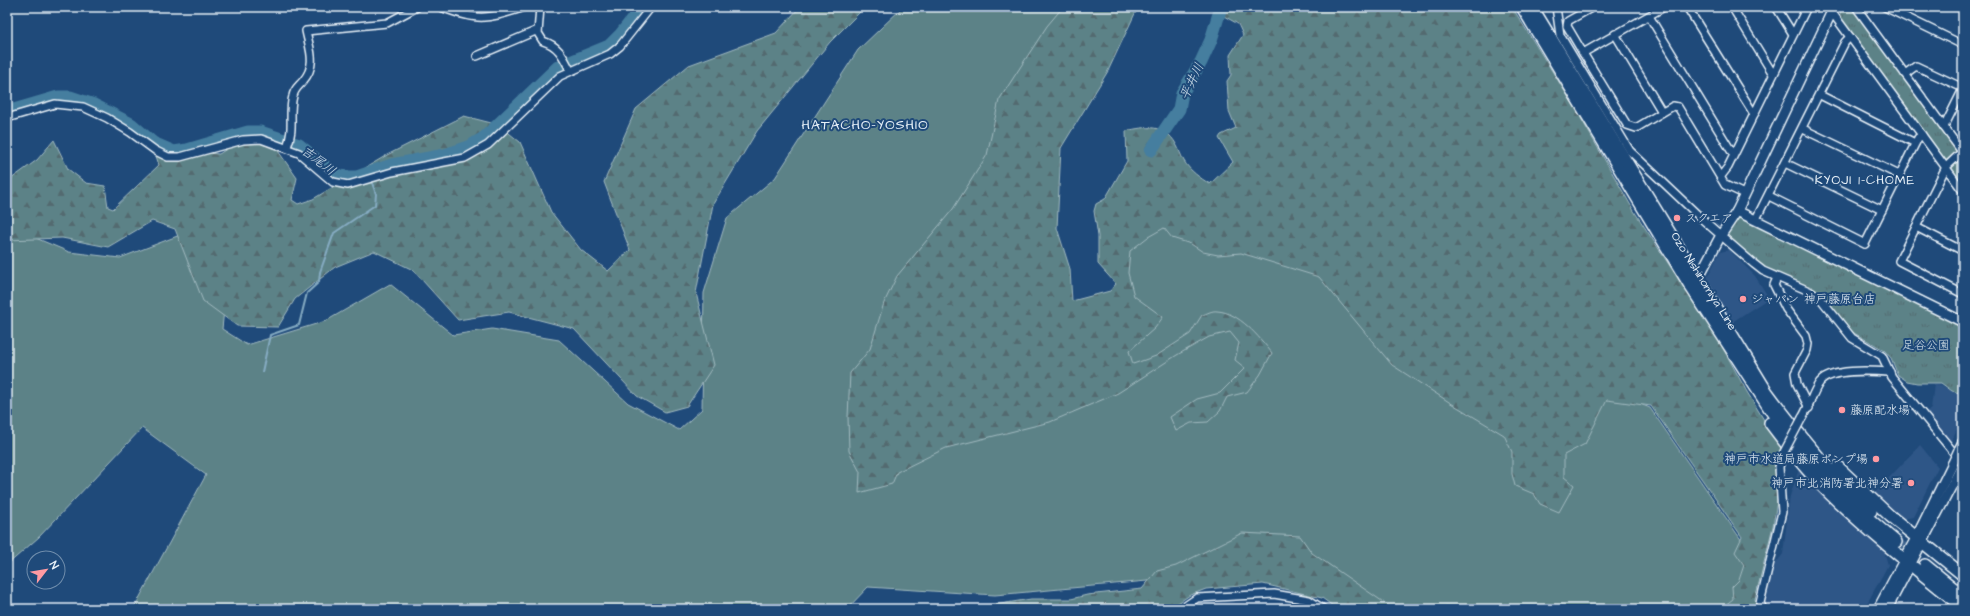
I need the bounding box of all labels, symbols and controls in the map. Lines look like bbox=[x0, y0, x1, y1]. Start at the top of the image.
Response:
water label: 平井川 bbox=[1176, 60, 1208, 103]
district label: HATACHO-YOSHIO bbox=[801, 115, 929, 135]
water label: 吉尾川 bbox=[297, 142, 339, 180]
district label: KYOJI 1-CHOME bbox=[1815, 171, 1915, 189]
place label: スクエア bbox=[1685, 210, 1733, 227]
marker: スクエア bbox=[1672, 213, 1682, 223]
street label: Ozo Nishinomiya Line bbox=[1666, 229, 1741, 335]
place label: ジャパン 神戸藤原台店 bbox=[1751, 291, 1876, 308]
marker: ジャパン 神戸藤原台店 bbox=[1738, 294, 1748, 304]
park label: 足谷公園 bbox=[1902, 337, 1950, 354]
place label: 藤原配水場 bbox=[1850, 402, 1910, 419]
marker: 藤原配水場 bbox=[1837, 405, 1847, 415]
place label: 神戸市水道局藤原ポンプ場 bbox=[1724, 451, 1868, 468]
marker: 神戸市水道局藤原ポンプ場 bbox=[1871, 454, 1881, 464]
place label: 神戸市北消防署北神分署 bbox=[1771, 475, 1903, 492]
marker: 神戸市北消防署北神分署 bbox=[1906, 478, 1916, 488]
north arrow bbox=[26, 550, 66, 590]
text: N bbox=[46, 558, 62, 572]

